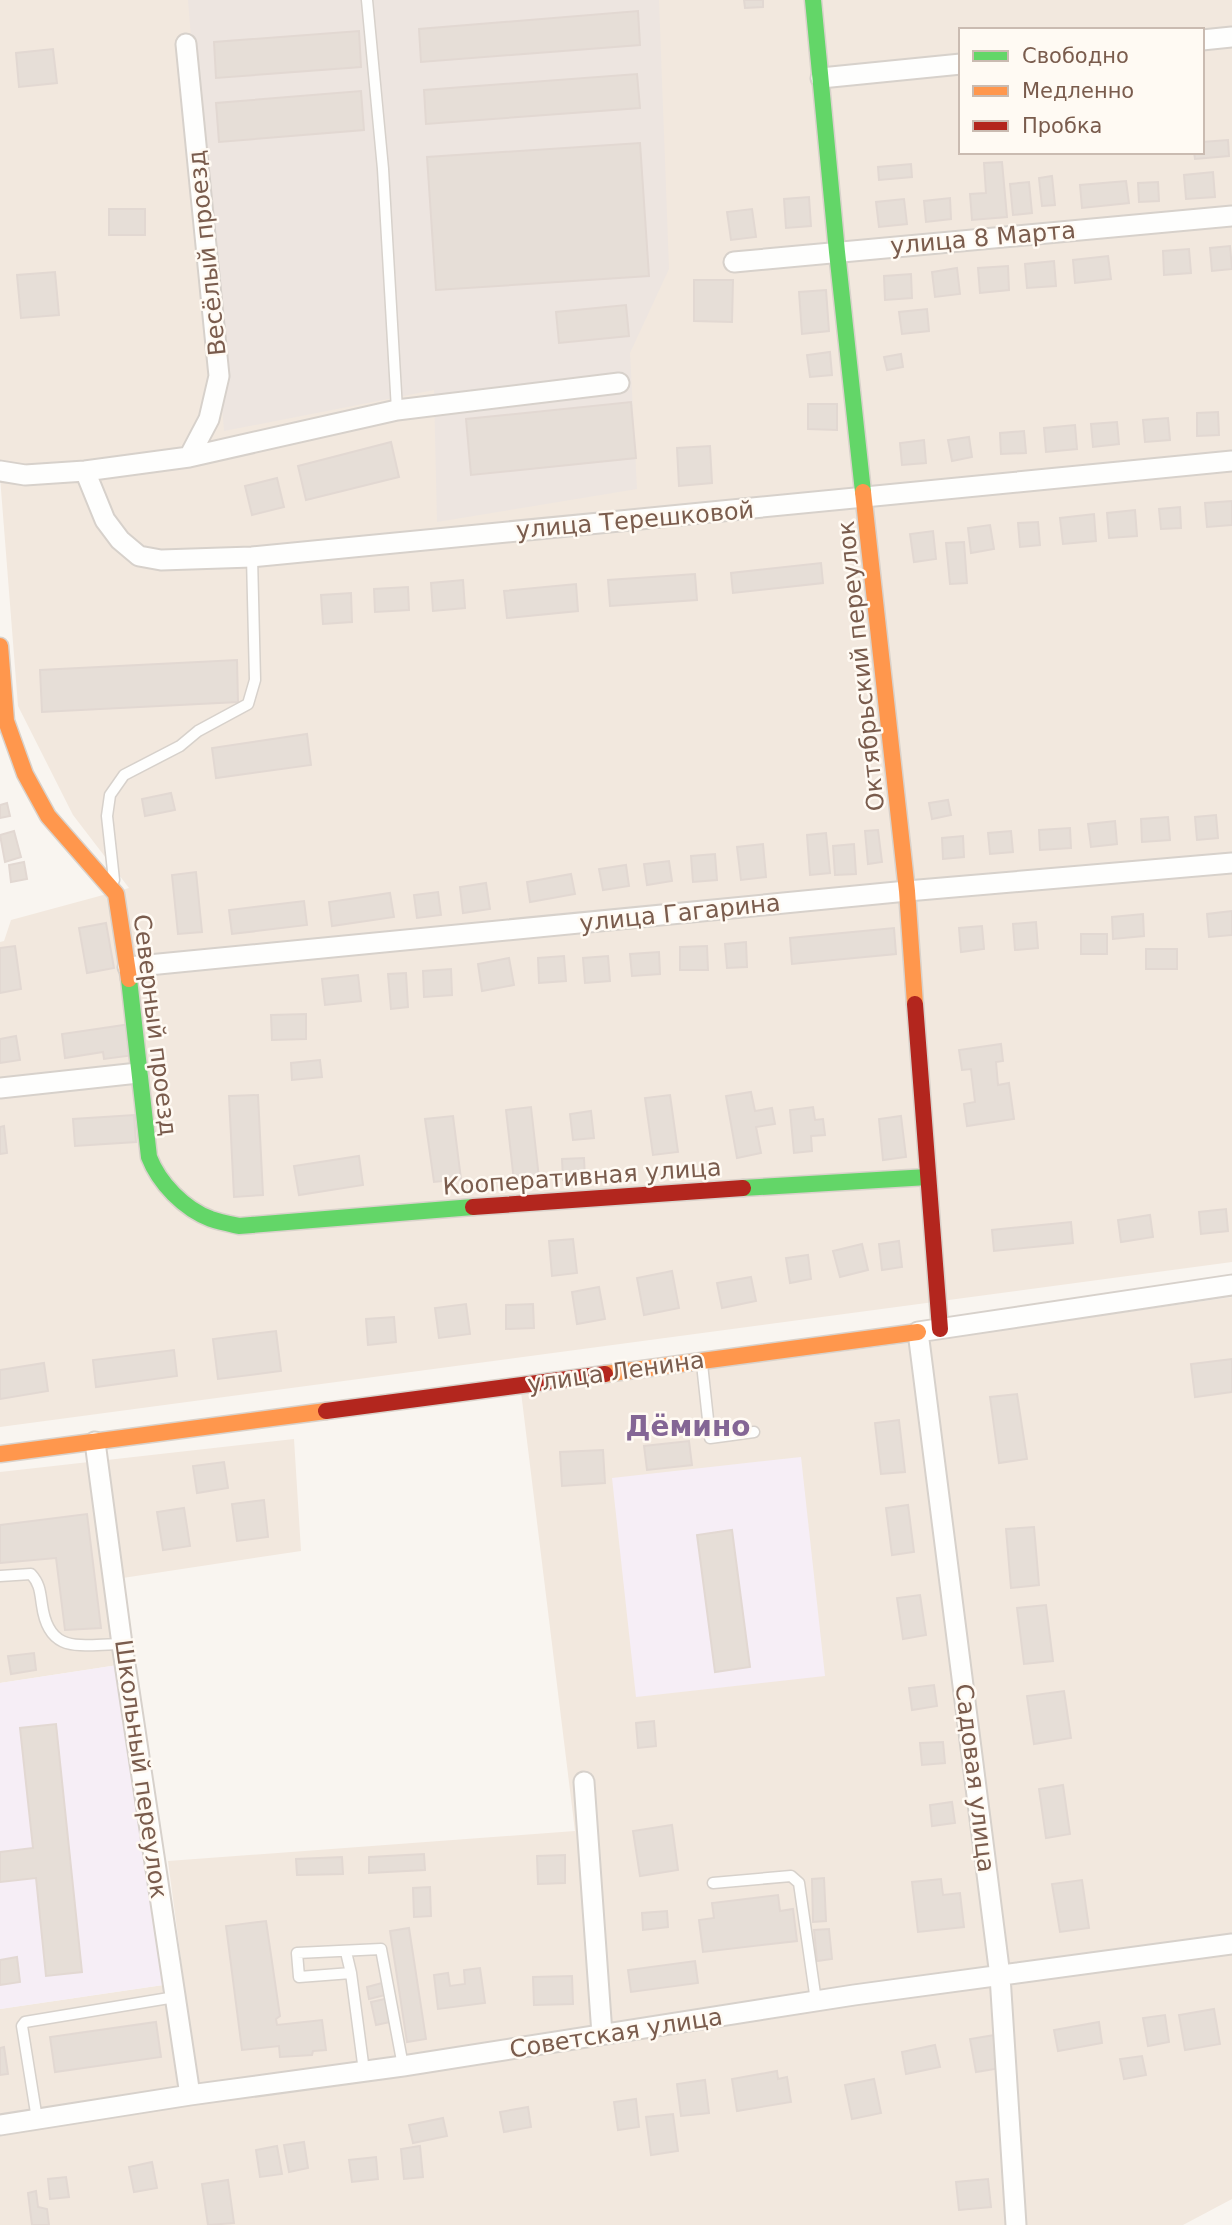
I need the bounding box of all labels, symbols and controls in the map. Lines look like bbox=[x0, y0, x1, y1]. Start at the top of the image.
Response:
legend bbox=[959, 28, 1204, 154]
text: Свободно bbox=[1022, 44, 1129, 68]
text: Медленно bbox=[1022, 79, 1134, 103]
text: Пробка bbox=[1022, 114, 1102, 138]
street label: Весёлый проезд bbox=[182, 149, 232, 357]
street label: улица 8 Марта bbox=[889, 216, 1077, 260]
street label: улица Терешковой bbox=[515, 496, 755, 544]
street label: Октябрьский переулок bbox=[832, 519, 890, 813]
street label: улица Гагарина bbox=[578, 889, 782, 937]
street label: Северный проезд bbox=[127, 912, 183, 1138]
street label: Кооперативная улица bbox=[442, 1153, 722, 1201]
street label: улица Ленина bbox=[526, 1346, 706, 1398]
district label: Дёмино bbox=[625, 1410, 751, 1443]
street label: Школьный переулок bbox=[109, 1638, 173, 1900]
street label: Садовая улица bbox=[950, 1682, 1000, 1874]
street label: Советская улица bbox=[508, 2002, 724, 2064]

